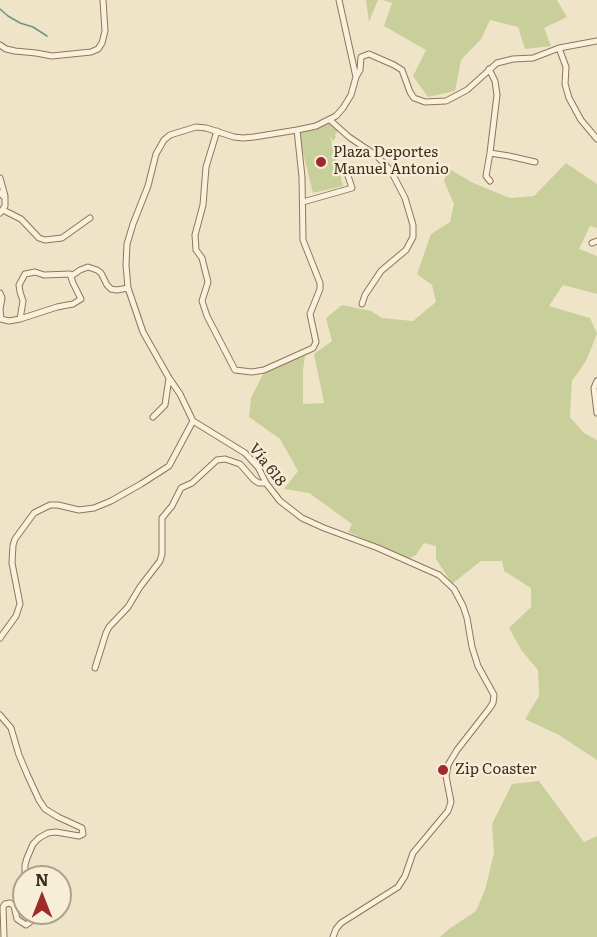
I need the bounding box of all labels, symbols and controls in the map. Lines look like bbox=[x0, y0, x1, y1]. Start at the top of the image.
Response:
place label: Plaza Deportes Manuel Antonio bbox=[333, 144, 449, 179]
marker: Plaza Deportes Manuel Antonio bbox=[314, 155, 328, 169]
street label: Vía 618 bbox=[245, 440, 289, 490]
place label: Zip Coaster bbox=[455, 761, 537, 779]
marker: Zip Coaster bbox=[436, 763, 450, 777]
north arrow bbox=[12, 865, 72, 925]
text: N bbox=[35, 867, 49, 891]

